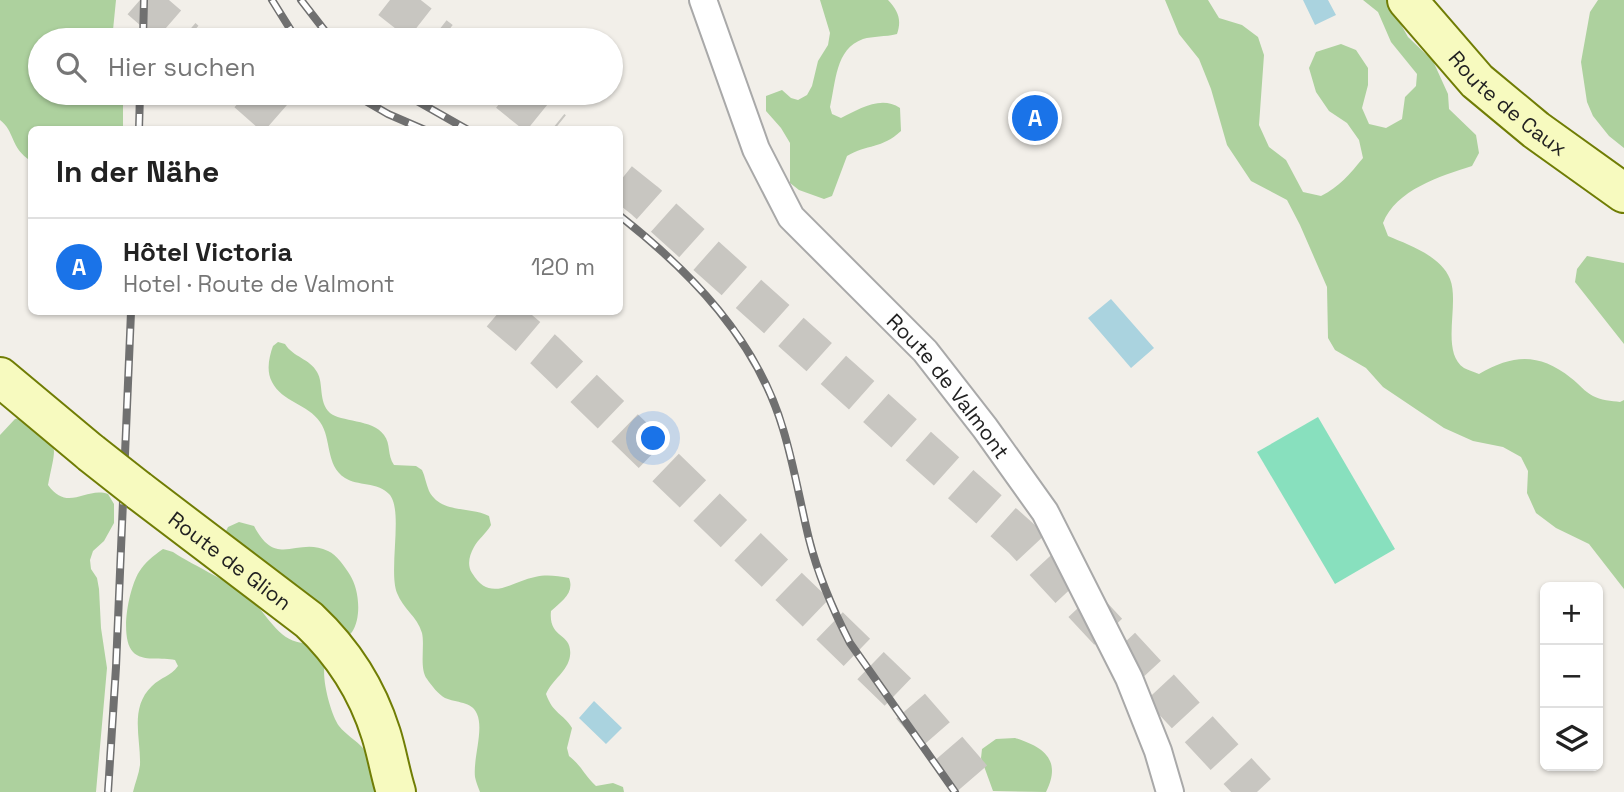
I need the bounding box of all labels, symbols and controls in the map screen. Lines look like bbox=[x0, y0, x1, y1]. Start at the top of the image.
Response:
search box bbox=[28, 28, 623, 105]
street label: Route de Caux bbox=[1443, 45, 1573, 162]
icon: search bbox=[52, 48, 90, 86]
text: Hier suchen bbox=[108, 50, 256, 84]
pin: A bbox=[1012, 92, 1058, 144]
text: In der Nähe bbox=[56, 152, 219, 191]
text: Hôtel Victoria bbox=[123, 235, 293, 269]
text: A bbox=[72, 252, 86, 282]
text: 120 m bbox=[531, 252, 595, 282]
text: Hotel · Route de Valmont bbox=[123, 269, 395, 299]
street label: Route de Valmont bbox=[881, 307, 1016, 464]
your location bbox=[636, 421, 670, 455]
street label: Route de Glion bbox=[163, 505, 297, 616]
map controls bbox=[1540, 582, 1603, 771]
button: + bbox=[1540, 582, 1603, 645]
button: − bbox=[1540, 645, 1603, 708]
button: layers bbox=[1540, 708, 1603, 771]

